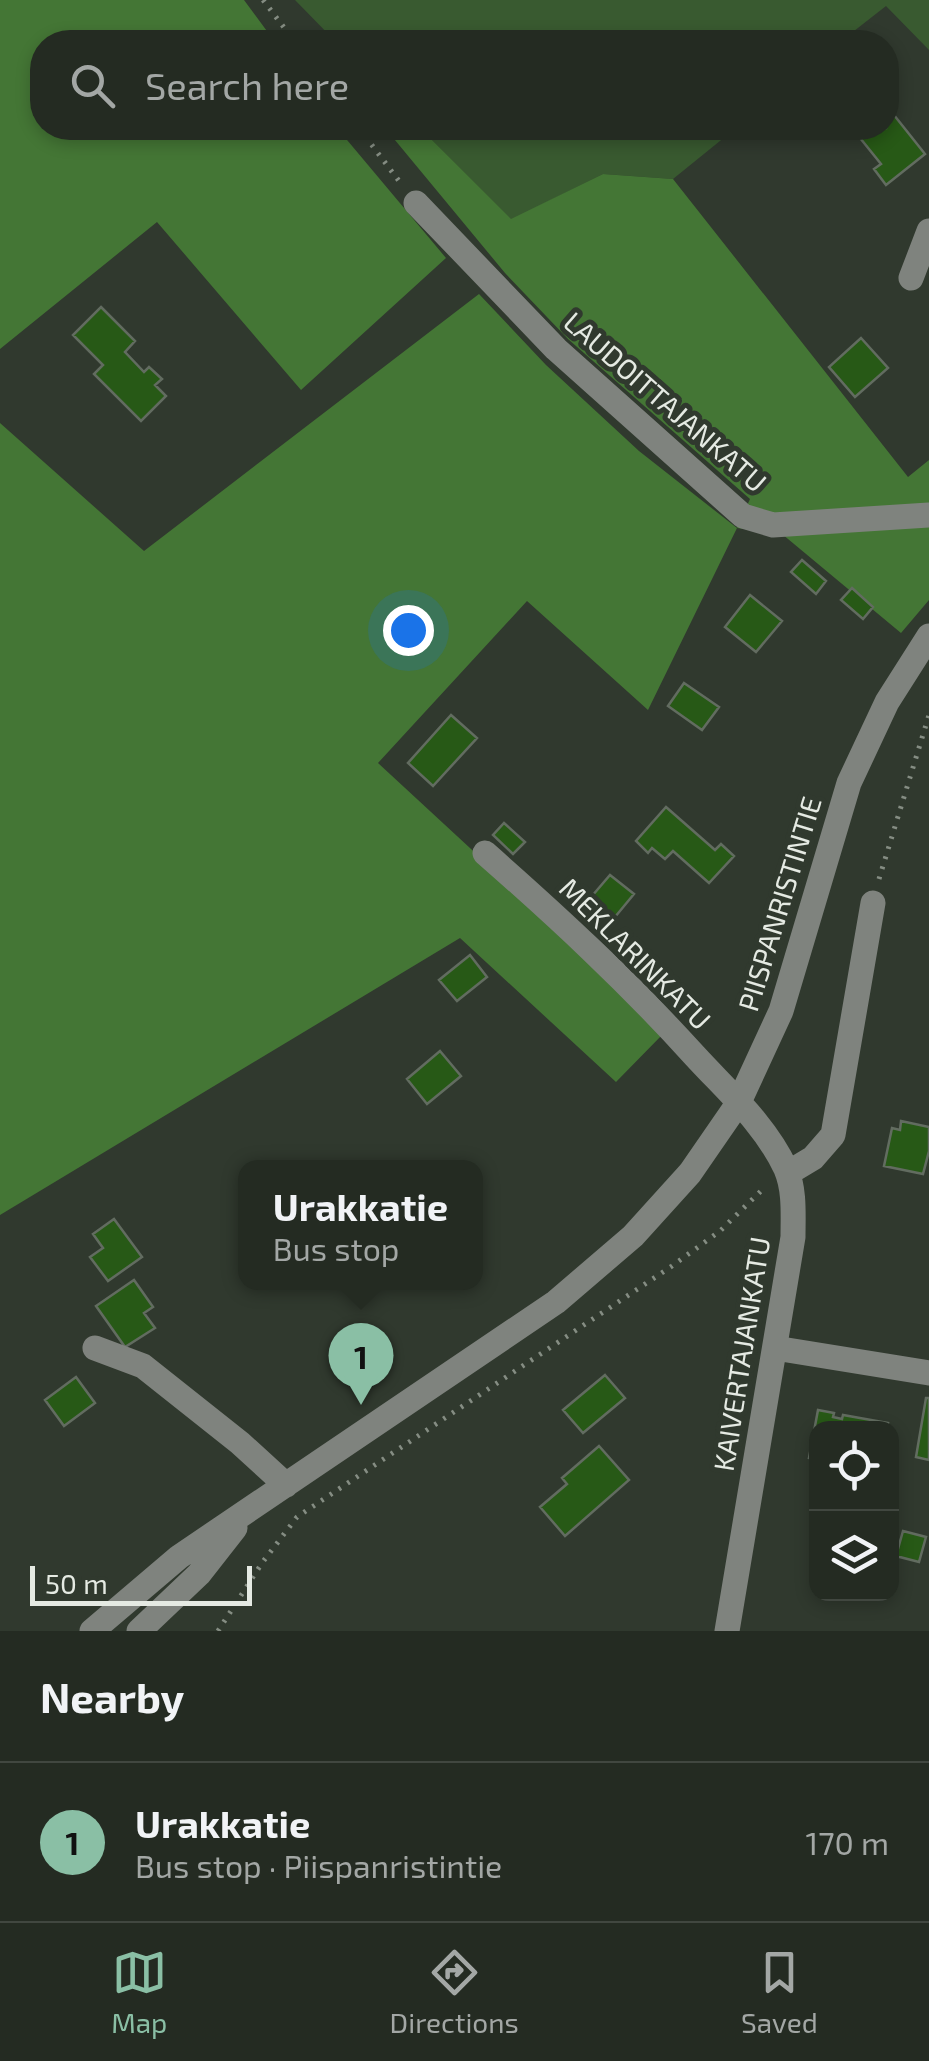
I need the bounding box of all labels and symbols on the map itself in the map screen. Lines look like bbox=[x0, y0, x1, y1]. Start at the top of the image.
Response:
street label: LAUDOITTAJANKATU bbox=[557, 304, 774, 498]
your location bbox=[383, 605, 434, 656]
street label: PIISPANRISTINTIE bbox=[730, 792, 828, 1015]
street label: MEKLARINKATU bbox=[553, 870, 719, 1036]
street label: KAIVERTAJANKATU bbox=[706, 1234, 776, 1474]
pin: 1 bbox=[328, 1322, 394, 1405]
scale bar bbox=[30, 1561, 252, 1606]

